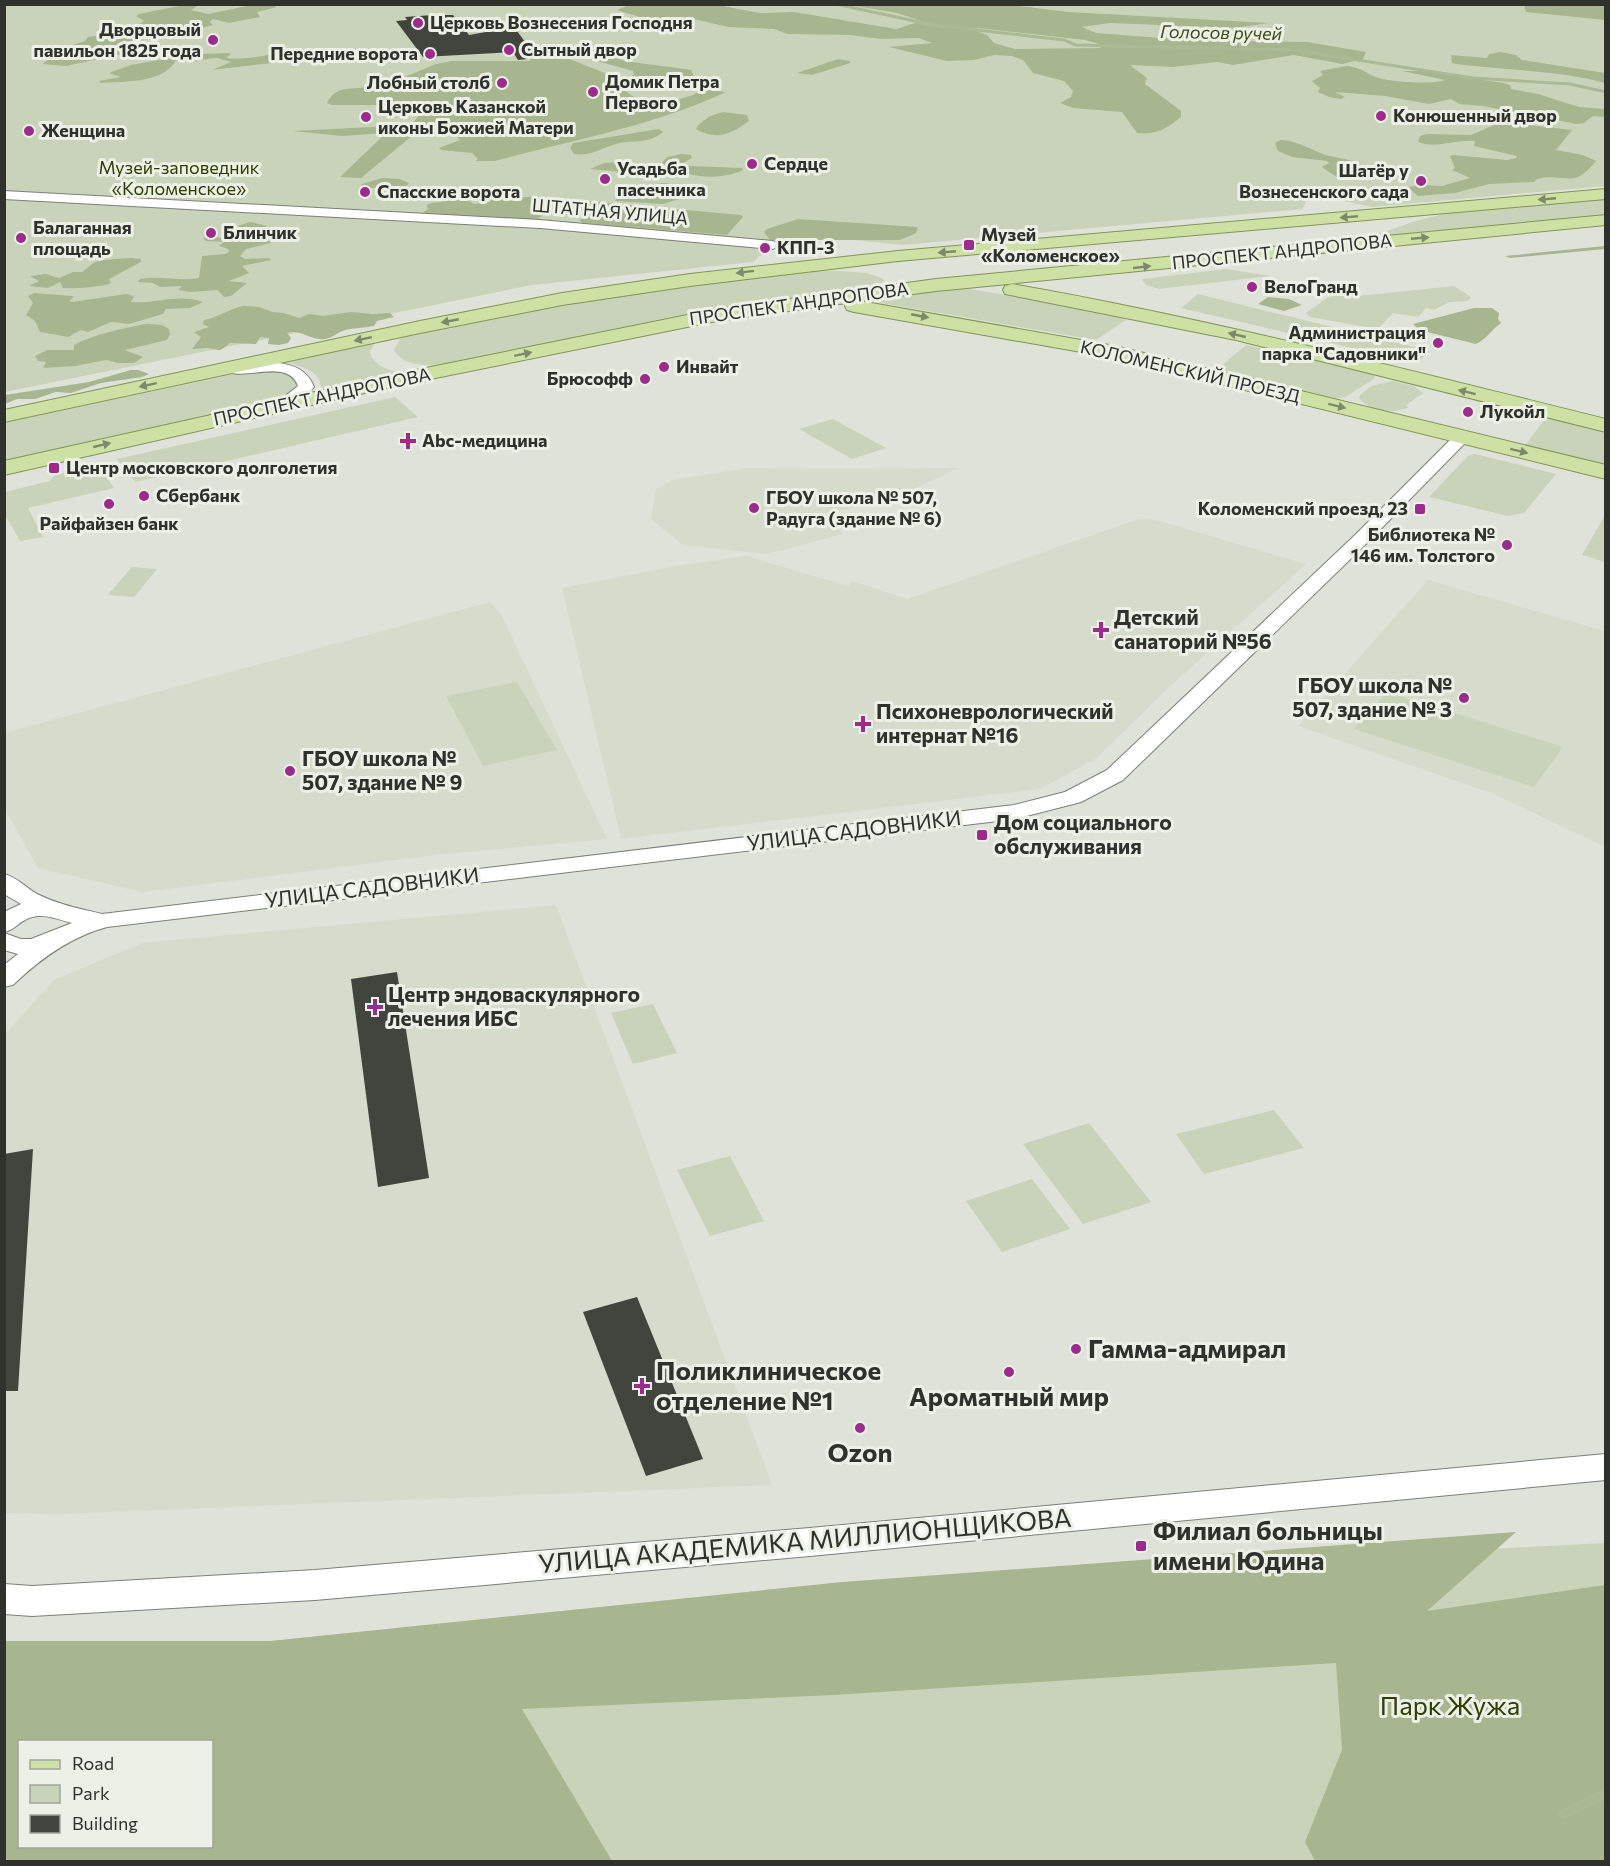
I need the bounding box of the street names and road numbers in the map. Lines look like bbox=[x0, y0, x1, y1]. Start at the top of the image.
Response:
street label: ШТАТНАЯ УЛИЦА bbox=[531, 193, 689, 229]
street label: ПРОСПЕКТ АНДРОПОВА bbox=[1171, 229, 1393, 274]
street label: ПРОСПЕКТ АНДРОПОВА bbox=[688, 277, 910, 329]
street label: КОЛОМЕНСКИЙ ПРОЕЗД bbox=[1078, 335, 1302, 407]
street label: ПРОСПЕКТ АНДРОПОВА bbox=[211, 362, 432, 430]
street label: УЛИЦА САДОВНИКИ bbox=[745, 804, 963, 855]
street label: УЛИЦА САДОВНИКИ bbox=[263, 861, 481, 912]
street label: УЛИЦА АКАДЕМИКА МИЛЛИОНЩИКОВА bbox=[537, 1501, 1073, 1578]

